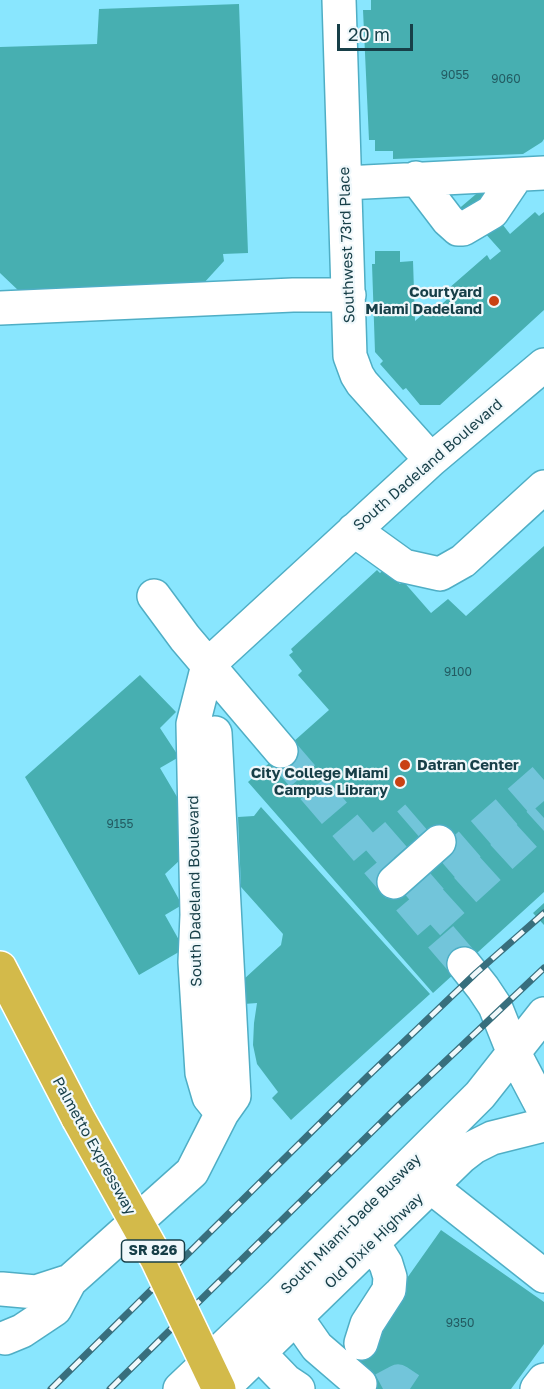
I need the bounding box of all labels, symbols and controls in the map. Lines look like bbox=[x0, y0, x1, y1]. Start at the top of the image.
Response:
scale bar bbox=[340, 12, 416, 50]
text: 20 m bbox=[348, 23, 390, 45]
house number: 9055 bbox=[441, 68, 469, 82]
house number: 9060 bbox=[491, 72, 521, 86]
street label: Southwest 73rd Place bbox=[335, 166, 359, 324]
place label: Courtyard Miami Dadeland bbox=[365, 283, 482, 318]
marker: Courtyard Miami Dadeland bbox=[487, 294, 501, 308]
street label: South Dadeland Boulevard bbox=[350, 395, 506, 535]
house number: 9100 bbox=[444, 665, 472, 679]
place label: Datran Center bbox=[417, 756, 519, 774]
marker: Datran Center bbox=[398, 758, 412, 772]
place label: City College Miami Campus Library bbox=[251, 764, 388, 799]
marker: City College Miami Campus Library bbox=[393, 775, 407, 789]
street label: South Dadeland Boulevard bbox=[184, 795, 206, 987]
house number: 9155 bbox=[107, 817, 133, 831]
street label: Palmetto Expressway bbox=[49, 1074, 139, 1218]
street label: South Miami-Dade Busway bbox=[277, 1150, 425, 1298]
street label: Old Dixie Highway bbox=[321, 1189, 427, 1293]
road number: SR 826 bbox=[122, 1240, 184, 1262]
house number: 9350 bbox=[446, 1316, 474, 1330]

